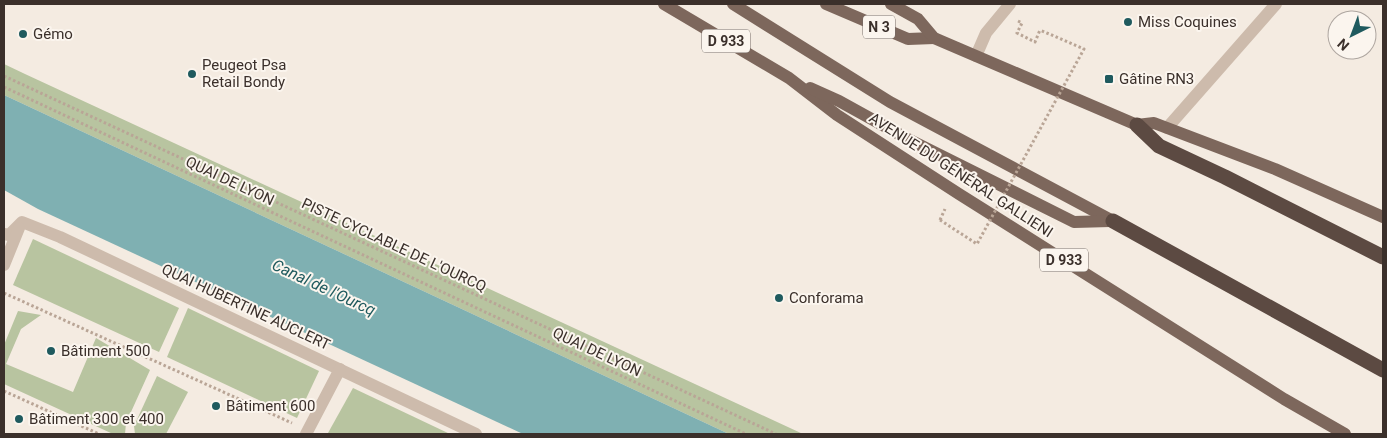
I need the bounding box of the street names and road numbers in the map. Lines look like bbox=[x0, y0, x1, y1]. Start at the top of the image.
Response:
road number: N 3 bbox=[863, 16, 895, 38]
road number: D 933 bbox=[702, 29, 750, 52]
street label: AVENUE DU GÉNÉRAL GALLIENI bbox=[866, 109, 1056, 241]
street label: QUAI DE LYON bbox=[183, 153, 277, 209]
street label: PISTE CYCLABLE DE L'OURCQ bbox=[299, 194, 489, 296]
road number: D 933 bbox=[1040, 248, 1088, 272]
street label: QUAI HUBERTINE AUCLERT bbox=[159, 260, 333, 354]
street label: QUAI DE LYON bbox=[550, 324, 644, 380]

